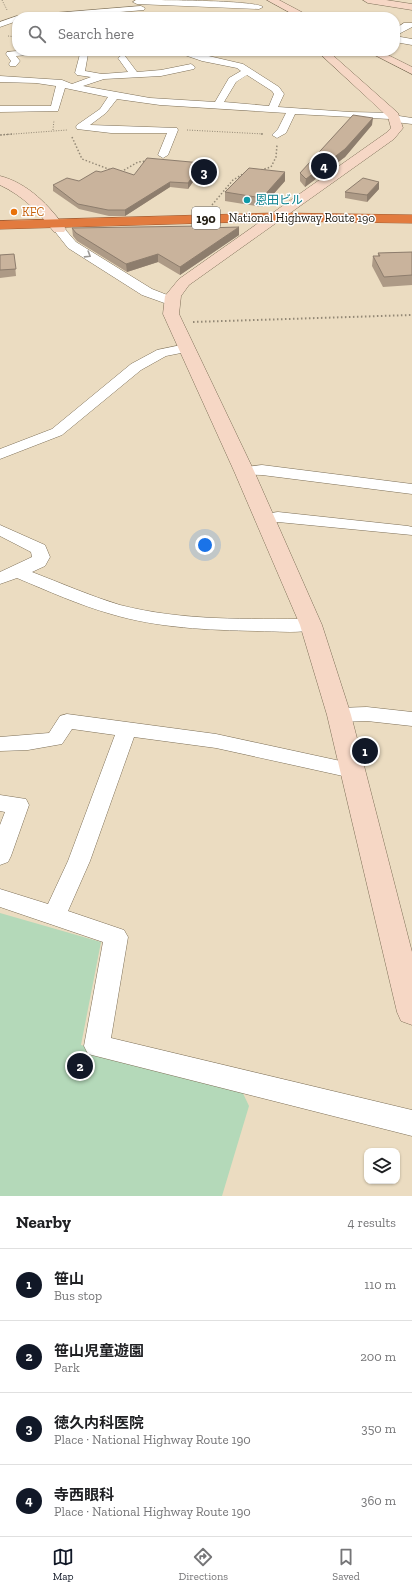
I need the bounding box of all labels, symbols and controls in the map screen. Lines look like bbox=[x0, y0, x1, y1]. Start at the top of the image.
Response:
search box bbox=[12, 12, 400, 56]
icon: search bbox=[26, 23, 48, 45]
text: Search here bbox=[58, 25, 134, 43]
pin: 4 bbox=[311, 151, 337, 181]
pin: 3 bbox=[191, 157, 217, 187]
place label: 恩田ビル bbox=[255, 193, 303, 207]
marker: 恩田ビル bbox=[242, 195, 252, 205]
place label: KFC bbox=[22, 205, 44, 219]
marker: KFC bbox=[9, 207, 19, 217]
road number: 190 bbox=[192, 207, 220, 229]
street label: National Highway Route 190 bbox=[229, 211, 375, 225]
one-way arrow bbox=[84, 250, 91, 258]
your location bbox=[195, 535, 215, 555]
pin: 1 bbox=[352, 736, 378, 766]
pin: 2 bbox=[67, 1051, 93, 1081]
map controls bbox=[364, 1148, 400, 1184]
button: layers bbox=[364, 1148, 400, 1184]
text: Nearby bbox=[16, 1212, 71, 1232]
text: 4 results bbox=[348, 1215, 396, 1230]
text: 笹山 bbox=[54, 1270, 84, 1288]
text: 1 bbox=[26, 1277, 32, 1292]
text: 110 m bbox=[364, 1277, 396, 1292]
text: Bus stop bbox=[54, 1288, 102, 1303]
text: 笹山児童遊園 bbox=[54, 1342, 144, 1360]
text: 2 bbox=[26, 1349, 32, 1364]
text: 200 m bbox=[360, 1349, 396, 1364]
text: Park bbox=[54, 1360, 80, 1375]
text: 徳久内科医院 bbox=[54, 1414, 144, 1432]
text: 3 bbox=[26, 1421, 32, 1436]
text: 350 m bbox=[361, 1421, 396, 1436]
text: Place · National Highway Route 190 bbox=[54, 1432, 251, 1447]
text: 寺西眼科 bbox=[54, 1486, 114, 1504]
text: 4 bbox=[25, 1493, 33, 1508]
text: 360 m bbox=[361, 1493, 396, 1508]
text: Place · National Highway Route 190 bbox=[54, 1504, 251, 1519]
tab: Map bbox=[52, 1546, 74, 1583]
tab: Directions bbox=[178, 1546, 228, 1583]
tab: Saved bbox=[332, 1546, 360, 1583]

